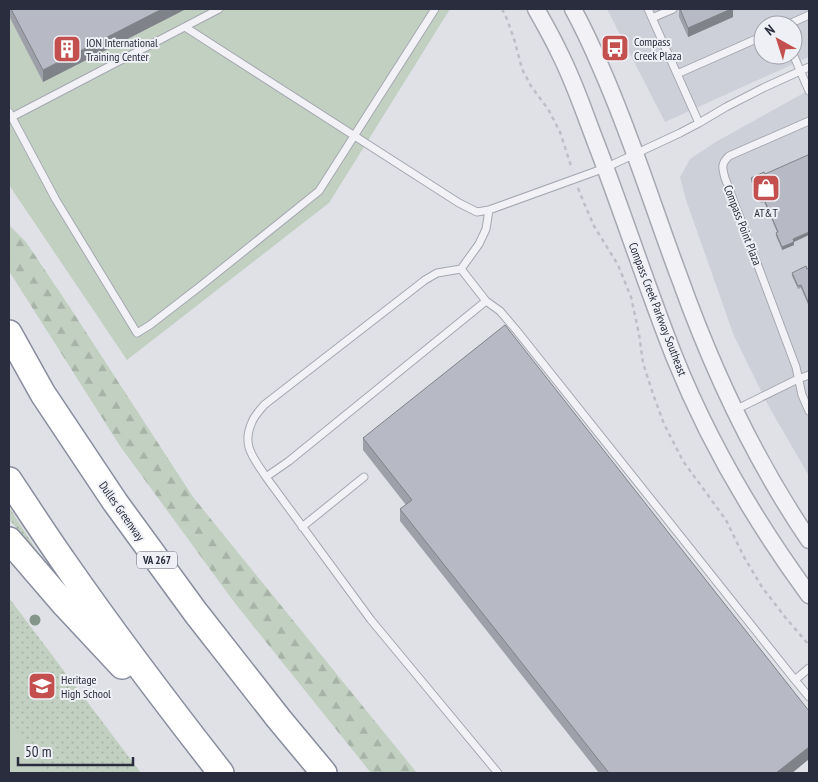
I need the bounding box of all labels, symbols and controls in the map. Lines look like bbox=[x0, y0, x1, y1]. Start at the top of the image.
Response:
north arrow bbox=[753, 15, 803, 65]
text: N bbox=[761, 21, 778, 39]
bus stop icon: Compass Creek Plaza bbox=[600, 33, 630, 63]
building icon: ION International Training Center bbox=[52, 34, 82, 64]
place label: Compass Creek Plaza bbox=[634, 34, 682, 63]
place label: ION International Training Center bbox=[86, 35, 158, 64]
shop icon: AT&T bbox=[751, 173, 781, 203]
street label: Compass Point Plaza bbox=[721, 183, 765, 268]
place label: AT&T bbox=[754, 205, 778, 220]
street label: Compass Creek Parkway Southeast bbox=[626, 240, 691, 379]
street label: Dulles Greenway bbox=[96, 478, 148, 544]
road number: VA 267 bbox=[137, 552, 177, 568]
school or university icon: Heritage High School bbox=[27, 671, 57, 701]
place label: Heritage High School bbox=[61, 672, 111, 701]
scale bar bbox=[18, 734, 132, 766]
text: 50 m bbox=[25, 742, 51, 761]

